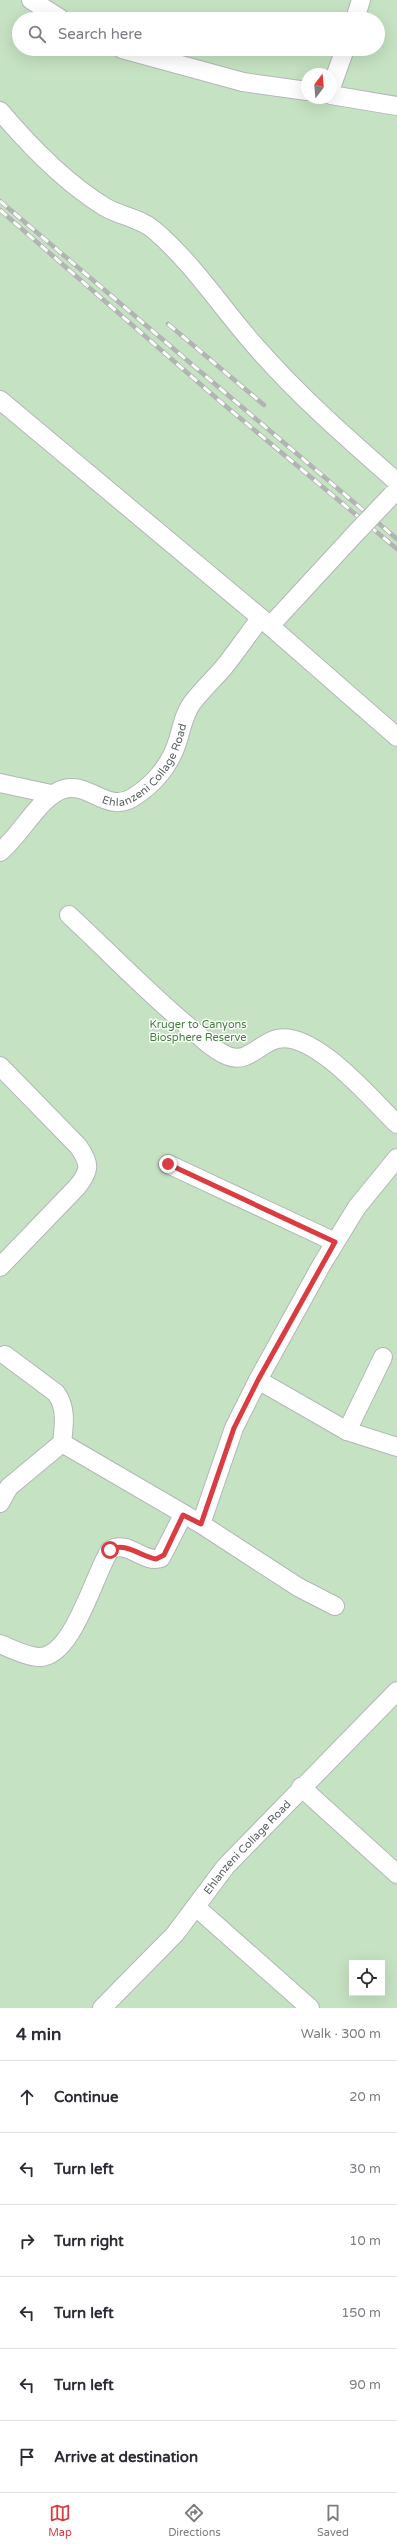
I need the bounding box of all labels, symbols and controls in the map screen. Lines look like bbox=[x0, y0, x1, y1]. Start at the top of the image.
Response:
search box bbox=[12, 12, 385, 56]
icon: search bbox=[26, 23, 48, 45]
text: Search here bbox=[58, 25, 142, 43]
north arrow bbox=[301, 68, 337, 104]
street label: Ehlanzeni Collage Road bbox=[100, 722, 189, 809]
park label: Kruger to Canyons Biosphere Reserve bbox=[149, 1018, 247, 1044]
route end bbox=[159, 1155, 177, 1173]
route start bbox=[101, 1541, 119, 1559]
street label: Ehlanzeni Collage Road bbox=[201, 1798, 294, 1897]
map controls bbox=[349, 1960, 385, 1996]
button: locate bbox=[349, 1960, 385, 1996]
text: 4 min bbox=[16, 2024, 61, 2045]
text: Walk · 300 m bbox=[301, 2026, 381, 2042]
icon: ahead bbox=[16, 2086, 38, 2108]
text: Continue bbox=[54, 2088, 118, 2106]
text: 20 m bbox=[349, 2089, 381, 2105]
icon: left bbox=[16, 2158, 38, 2180]
text: Turn left bbox=[54, 2160, 114, 2178]
text: 30 m bbox=[349, 2161, 381, 2177]
icon: right bbox=[16, 2230, 38, 2252]
text: Turn right bbox=[54, 2232, 124, 2250]
text: 10 m bbox=[349, 2233, 381, 2249]
icon: left bbox=[16, 2302, 38, 2324]
text: Turn left bbox=[54, 2304, 114, 2322]
text: 150 m bbox=[341, 2305, 381, 2321]
icon: left bbox=[16, 2374, 38, 2396]
text: Turn left bbox=[54, 2376, 114, 2394]
text: 90 m bbox=[349, 2377, 381, 2393]
icon: arrive bbox=[16, 2446, 38, 2468]
text: Arrive at destination bbox=[54, 2448, 198, 2466]
tab: Map bbox=[48, 2502, 72, 2539]
tab: Directions bbox=[168, 2502, 221, 2539]
tab: Saved bbox=[317, 2502, 349, 2539]

